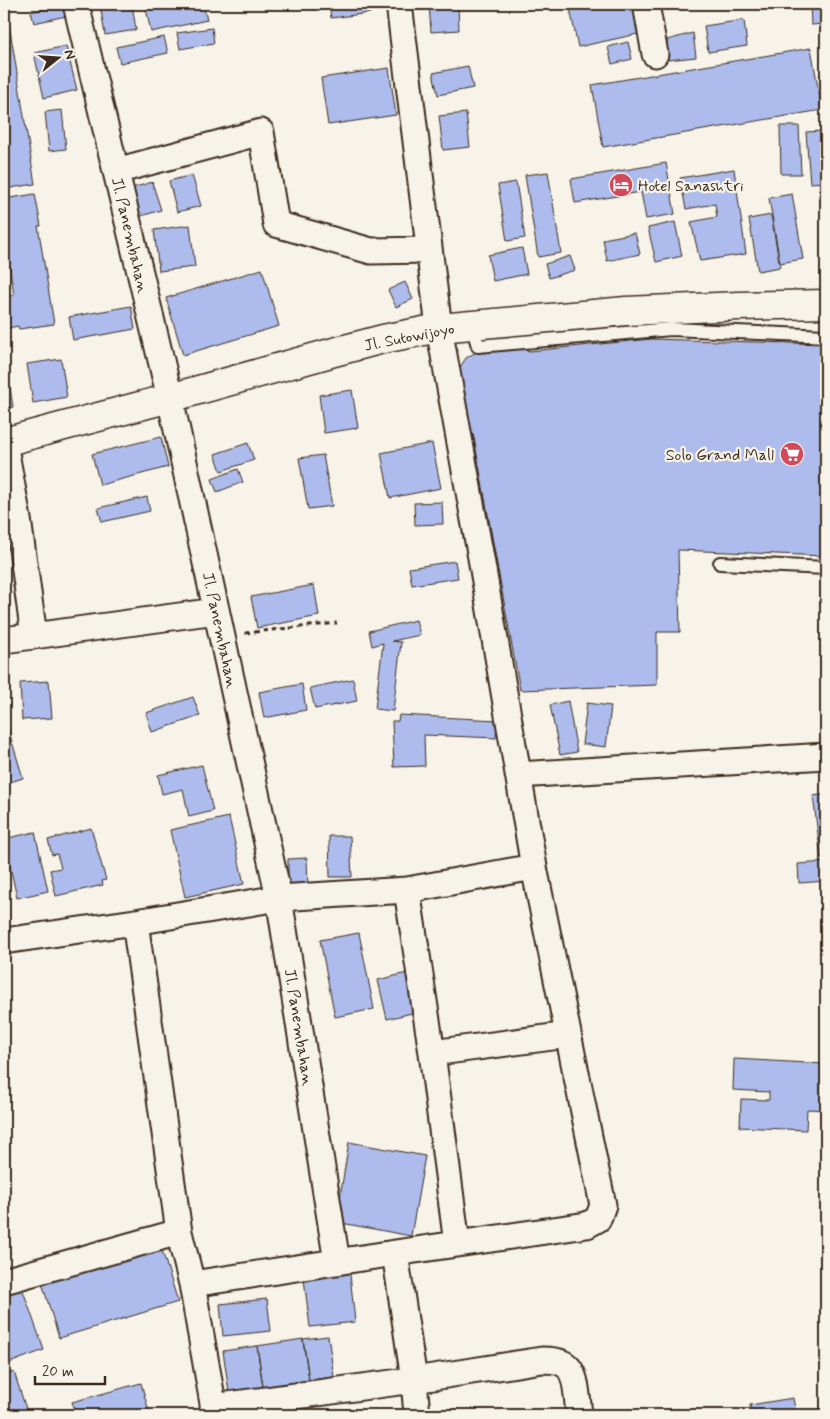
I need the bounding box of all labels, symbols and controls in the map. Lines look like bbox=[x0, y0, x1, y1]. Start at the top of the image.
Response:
north arrow bbox=[32, 32, 82, 82]
text: N bbox=[60, 47, 79, 62]
hotel icon: Hotel Sanashtri bbox=[608, 172, 634, 198]
street label: Jl. Panembahan bbox=[106, 175, 153, 296]
place label: Hotel Sanashtri bbox=[638, 176, 744, 197]
street label: Jl. Sutowijoyo bbox=[362, 318, 456, 357]
supermarket icon: Solo Grand Mall bbox=[779, 441, 805, 467]
place label: Solo Grand Mall bbox=[666, 445, 774, 466]
street label: Jl. Panembahan bbox=[197, 570, 242, 691]
street label: Jl. Panembahan bbox=[279, 967, 318, 1088]
scale bar bbox=[35, 1354, 105, 1386]
text: 20 m bbox=[42, 1362, 74, 1382]

